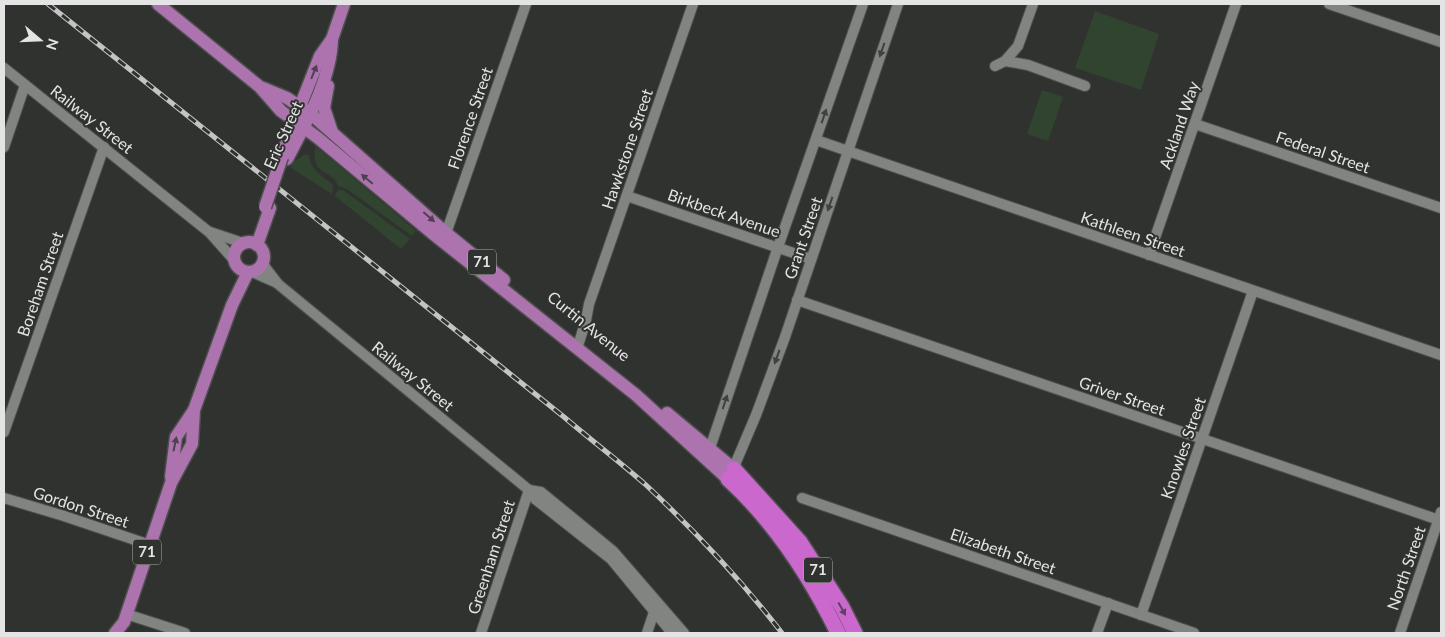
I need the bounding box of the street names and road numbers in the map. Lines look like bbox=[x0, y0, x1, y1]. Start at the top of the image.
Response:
street label: Florence Street bbox=[443, 64, 496, 171]
street label: Ackland Way bbox=[1155, 78, 1203, 171]
street label: Railway Street bbox=[47, 80, 138, 157]
street label: Hawkstone Street bbox=[597, 86, 656, 211]
street label: Eric Street bbox=[259, 98, 306, 172]
street label: Federal Street bbox=[1274, 127, 1373, 177]
street label: Birkbeck Avenue bbox=[665, 184, 783, 241]
street label: Grant Street bbox=[780, 194, 826, 282]
street label: Kathleen Street bbox=[1079, 207, 1188, 260]
street label: Boreham Street bbox=[13, 229, 66, 339]
road number: 71 bbox=[468, 250, 496, 274]
street label: Curtin Avenue bbox=[544, 287, 634, 365]
street label: Railway Street bbox=[369, 337, 458, 415]
street label: Griver Street bbox=[1077, 372, 1168, 419]
street label: Knowles Street bbox=[1156, 394, 1209, 501]
street label: Gordon Street bbox=[31, 482, 132, 531]
street label: Greenham Street bbox=[463, 497, 518, 616]
street label: North Street bbox=[1382, 523, 1429, 612]
street label: Elizabeth Street bbox=[948, 524, 1059, 578]
road number: 71 bbox=[133, 540, 161, 564]
road number: 71 bbox=[804, 558, 832, 582]

